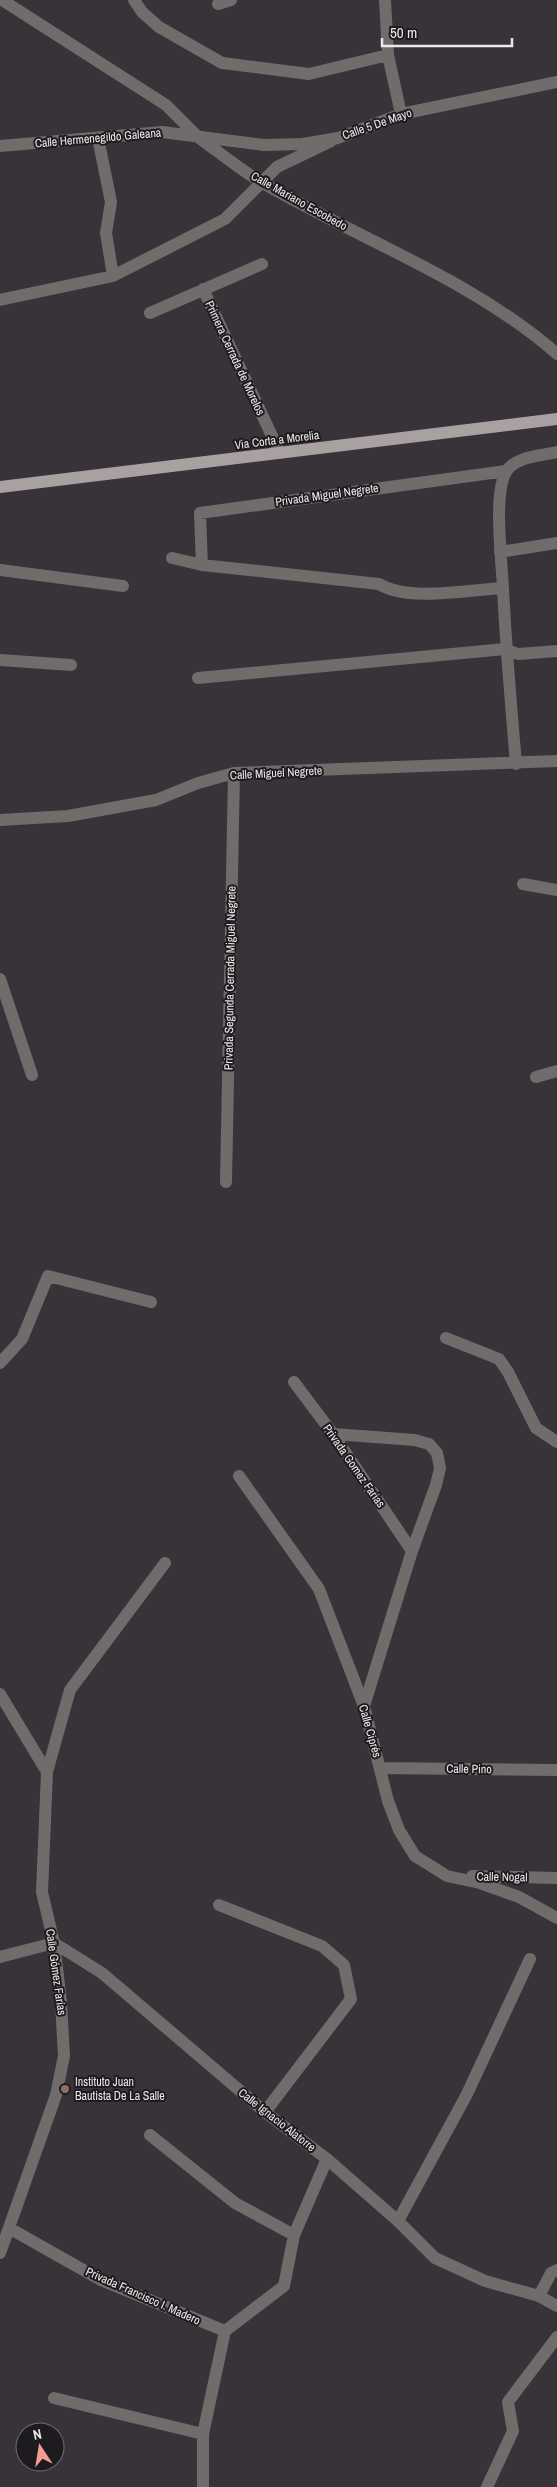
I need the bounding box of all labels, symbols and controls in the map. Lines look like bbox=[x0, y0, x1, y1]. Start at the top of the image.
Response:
scale bar bbox=[382, 15, 512, 47]
text: 50 m bbox=[390, 22, 417, 43]
street label: Calle 5 De Mayo bbox=[340, 105, 414, 143]
street label: Calle Hermenegildo Galeana bbox=[34, 124, 162, 151]
street label: Calle Mariano Escobedo bbox=[248, 168, 350, 234]
street label: Primera Cerrada de Morelos bbox=[201, 298, 269, 418]
street label: Via Corta a Morelia bbox=[234, 427, 321, 453]
street label: Privada Miguel Negrete bbox=[274, 480, 380, 510]
street label: Calle Miguel Negrete bbox=[229, 763, 323, 783]
street label: Privada Segunda Cerrada Miguel Negrete bbox=[220, 886, 240, 1070]
street label: Privada Gomez Farias bbox=[319, 1421, 389, 1511]
street label: Calle Ciprés bbox=[355, 1703, 385, 1759]
street label: Calle Pino bbox=[446, 1761, 492, 1777]
street label: Calle Nogal bbox=[476, 1869, 528, 1885]
street label: Calle Gómez Farías bbox=[42, 1928, 70, 2016]
place label: Instituto Juan Bautista De La Salle bbox=[75, 2074, 165, 2104]
marker: Instituto Juan Bautista De La Salle bbox=[59, 2083, 71, 2095]
street label: Calle Ignacio Alatorre bbox=[235, 2085, 319, 2155]
street label: Privada Francisco I. Madero bbox=[83, 2263, 203, 2329]
north arrow bbox=[15, 2422, 65, 2472]
text: N bbox=[31, 2425, 43, 2444]

